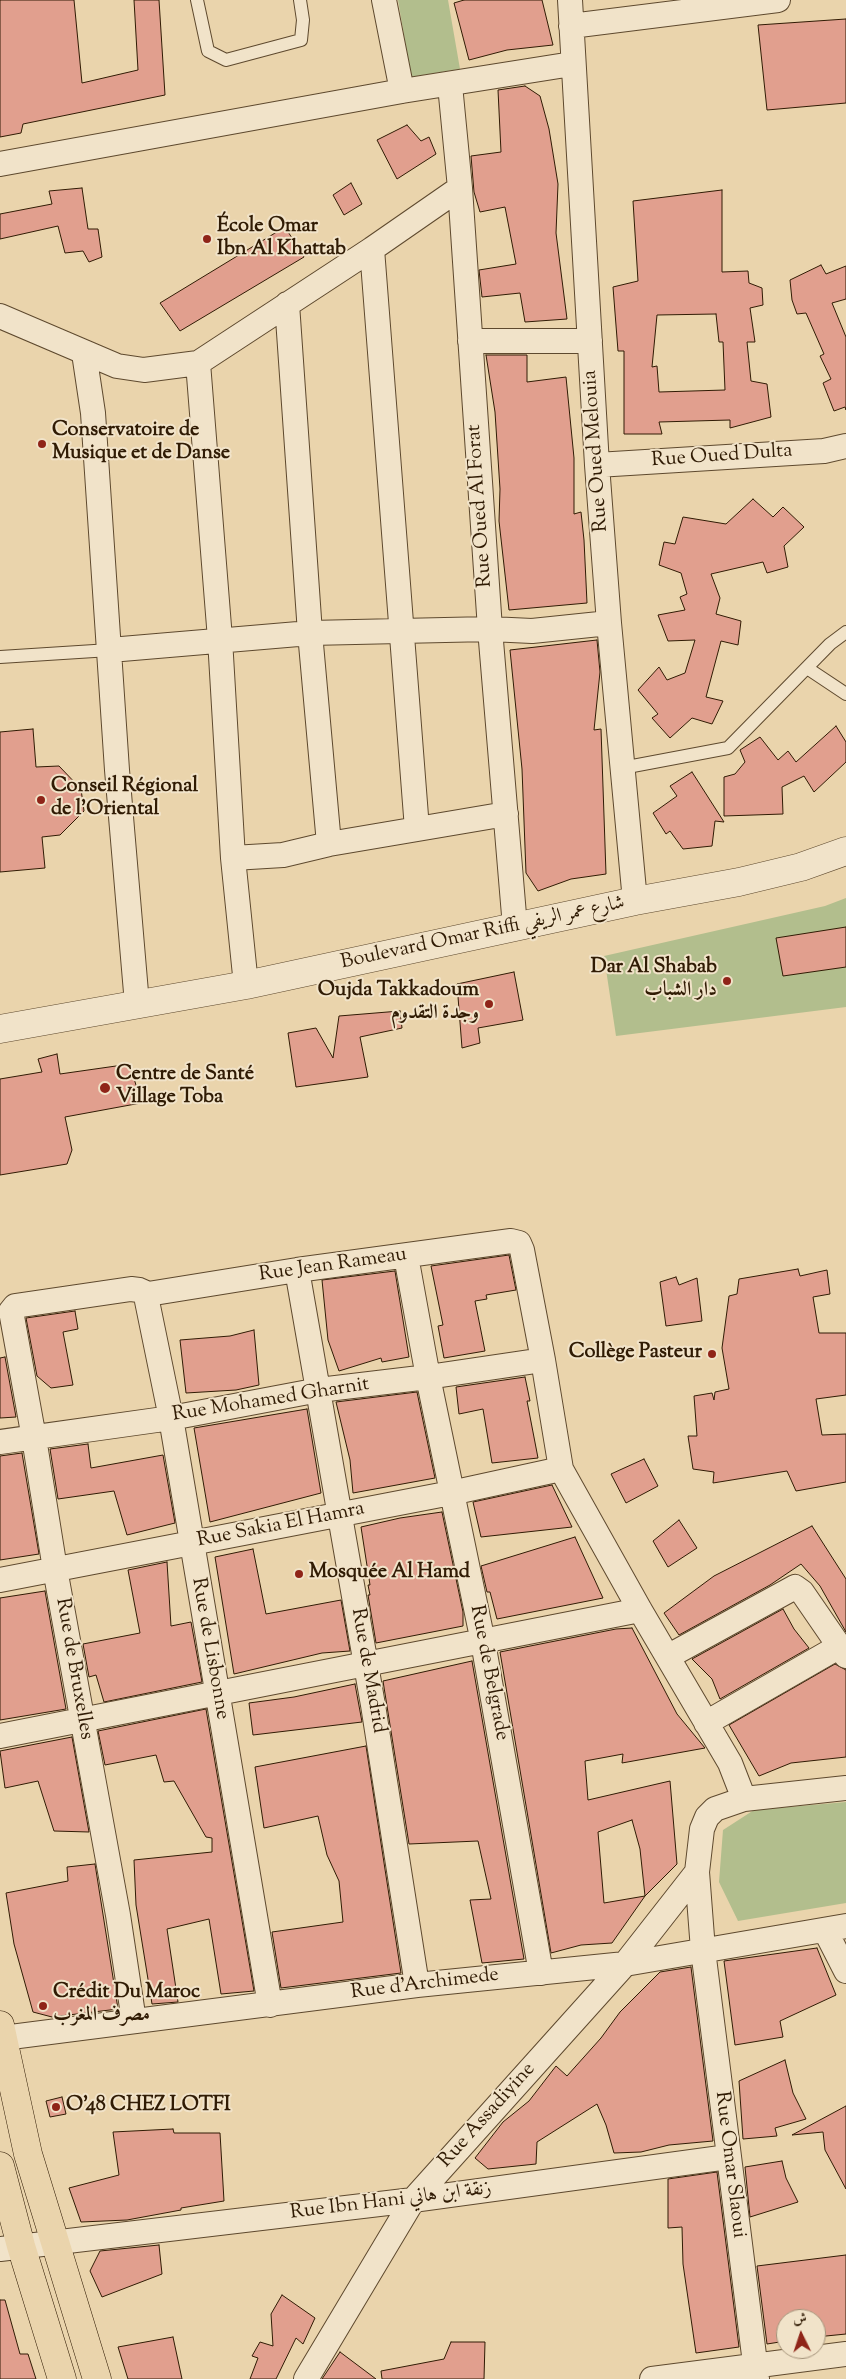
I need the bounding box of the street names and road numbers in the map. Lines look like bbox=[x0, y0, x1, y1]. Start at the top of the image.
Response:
street label: Rue Oued Melouia bbox=[579, 369, 615, 533]
street label: Rue Oued Al Forat bbox=[463, 424, 499, 588]
street label: Rue Oued Dulta bbox=[651, 440, 793, 474]
street label: Boulevard Omar Riffi شارع عمر الريفي bbox=[339, 892, 627, 976]
street label: Rue Jean Rameau bbox=[258, 1244, 408, 1288]
street label: Rue Mohamed Gharnit bbox=[171, 1374, 371, 1428]
street label: Rue Sakia El Hamra bbox=[195, 1498, 367, 1554]
street label: Rue de Lisbonne bbox=[185, 1576, 233, 1722]
street label: Rue de Bruxelles bbox=[49, 1596, 97, 1742]
street label: Rue de Belgrade bbox=[463, 1603, 513, 1743]
street label: Rue de Madrid bbox=[344, 1607, 390, 1735]
street label: Rue d’Archimede bbox=[350, 1964, 500, 2006]
street label: Rue Assadiyine bbox=[435, 2058, 541, 2174]
street label: Rue Omar Slaoui bbox=[708, 2090, 750, 2240]
street label: Rue Ibn Hani زنقة ابن هاني bbox=[289, 2178, 493, 2226]

